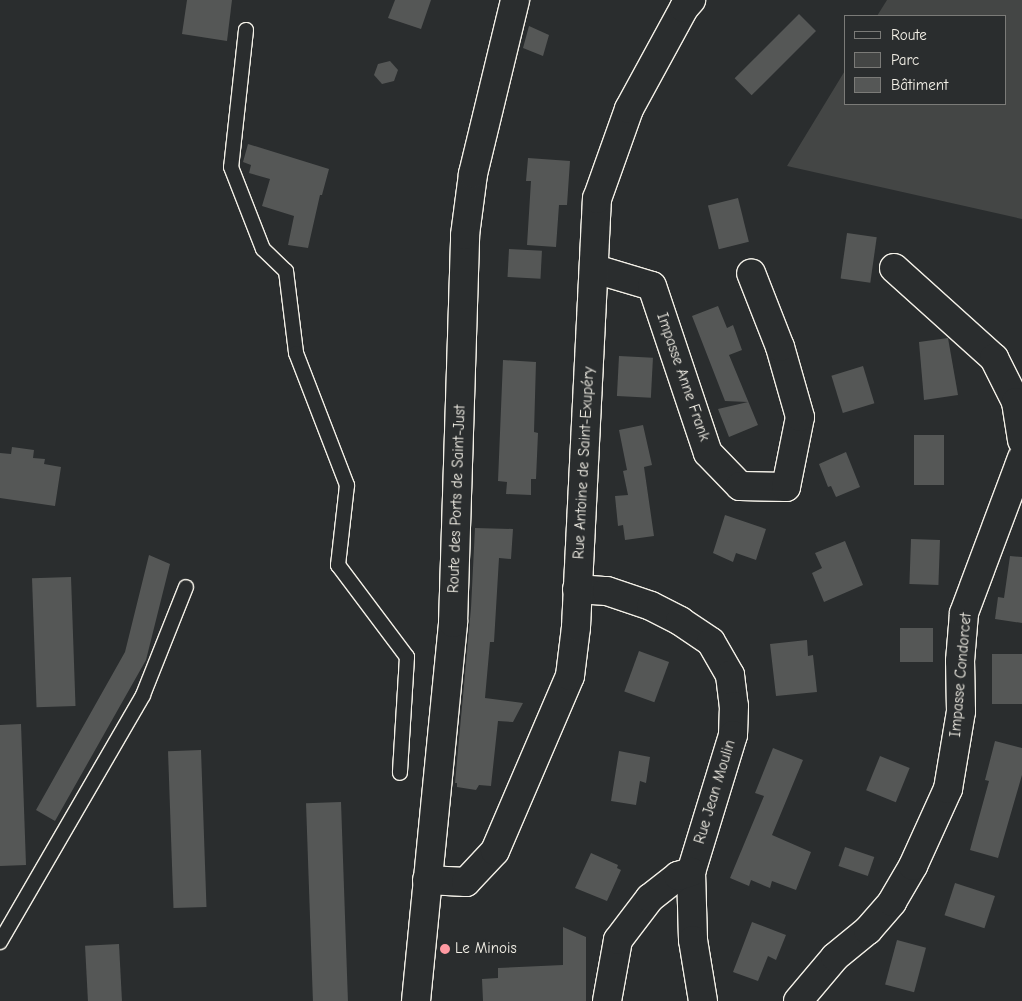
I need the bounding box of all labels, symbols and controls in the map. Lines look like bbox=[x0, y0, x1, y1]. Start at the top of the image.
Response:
legend bbox=[844, 15, 1007, 105]
text: Route bbox=[891, 26, 927, 44]
text: Parc bbox=[891, 51, 919, 69]
text: Bâtiment bbox=[891, 76, 948, 94]
street label: Impasse Anne Frank bbox=[653, 311, 713, 443]
street label: Rue Antoine de Saint-Exupéry bbox=[570, 366, 598, 560]
street label: Route des Ports de Saint-Just bbox=[445, 405, 469, 593]
street label: Impasse Condorcet bbox=[947, 612, 975, 738]
street label: Rue Jean Moulin bbox=[691, 738, 739, 846]
place label: Le Minois bbox=[455, 940, 517, 958]
marker: Le Minois bbox=[439, 943, 451, 955]

